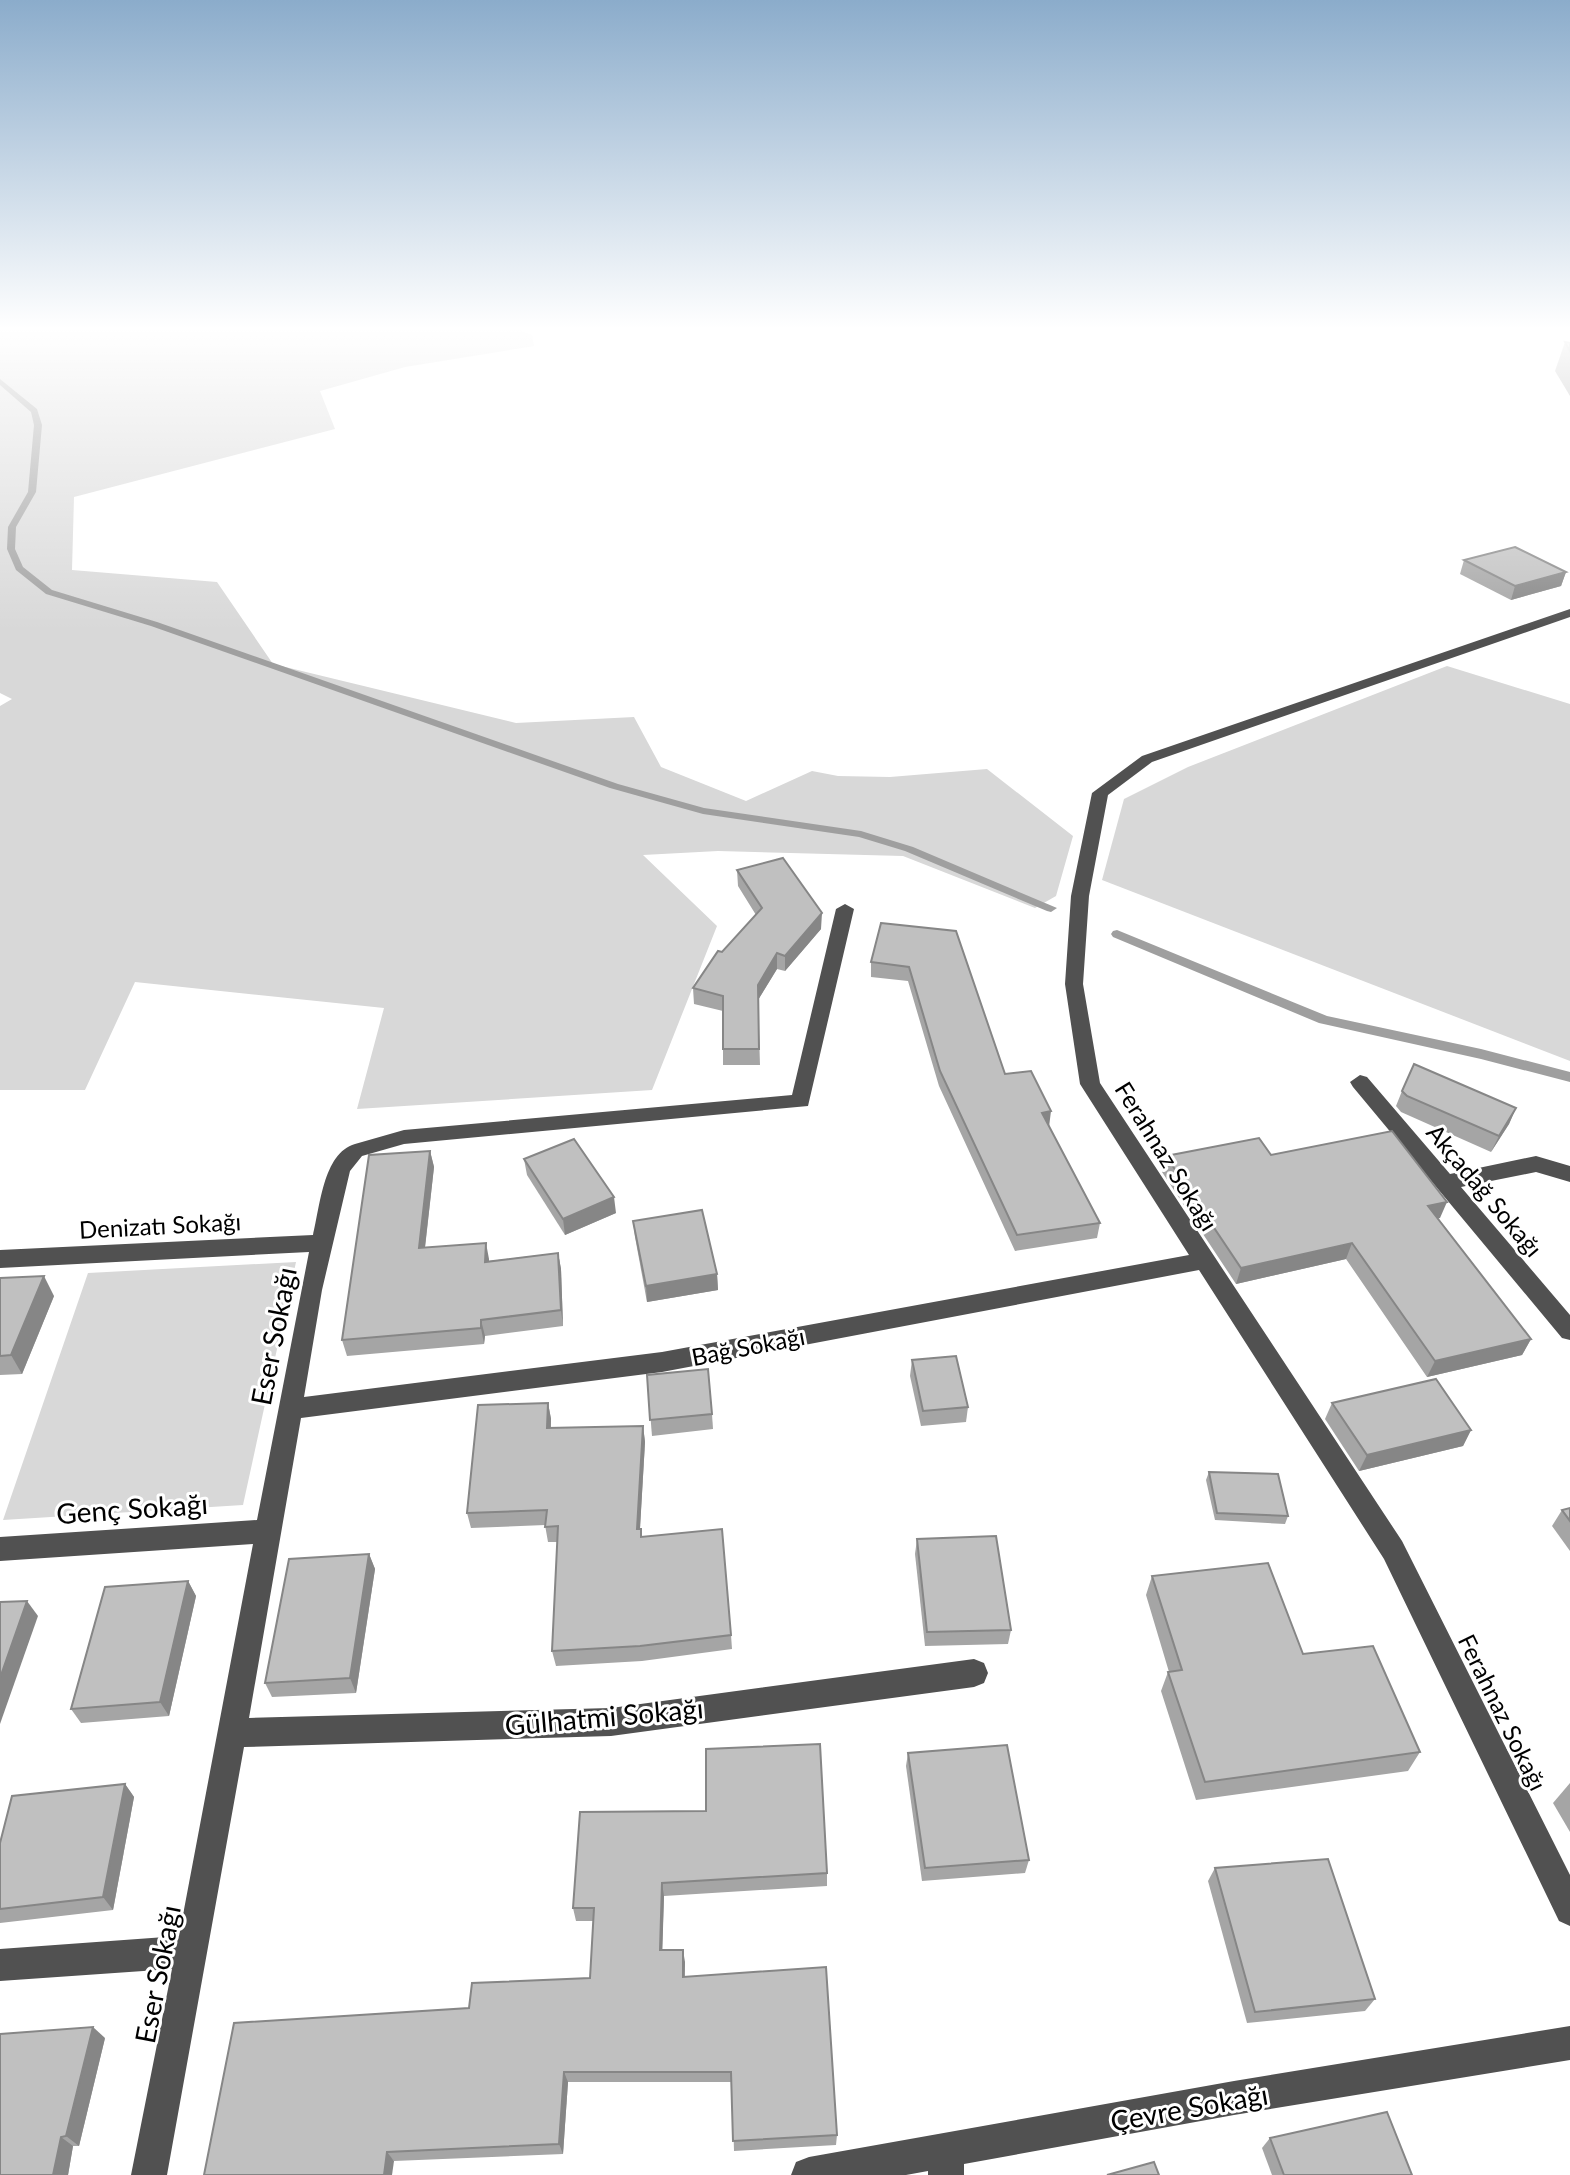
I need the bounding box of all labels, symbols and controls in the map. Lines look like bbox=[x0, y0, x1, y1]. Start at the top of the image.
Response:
street label: Ferahnaz Sokağı bbox=[1110, 1076, 1224, 1236]
street label: Akçadağ Sokağı bbox=[1421, 1118, 1549, 1262]
street label: Denizatı Sokağı bbox=[78, 1206, 242, 1244]
street label: Eser Sokağı bbox=[243, 1264, 303, 1408]
street label: Bağ Sokağı bbox=[689, 1321, 807, 1371]
street label: Genç Sokağı bbox=[55, 1486, 209, 1530]
street label: Ferahnaz Sokağı bbox=[1453, 1629, 1553, 1795]
street label: Gülhatmi Sokağı bbox=[503, 1690, 705, 1742]
street label: Eser Sokağı bbox=[127, 1902, 187, 2046]
street label: Çevre Sokağı bbox=[1108, 2076, 1270, 2138]

